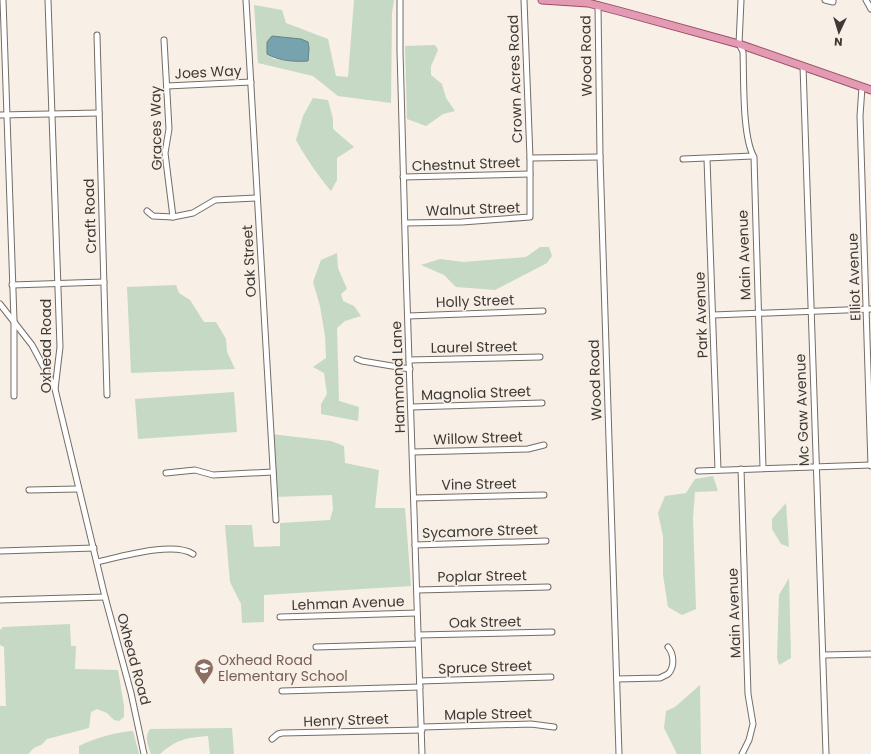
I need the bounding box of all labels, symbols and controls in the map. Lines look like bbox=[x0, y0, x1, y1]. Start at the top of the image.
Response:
north arrow bbox=[819, 12, 859, 52]
street label: Crown Acres Road bbox=[503, 14, 527, 144]
street label: Wood Road bbox=[575, 15, 597, 97]
text: N bbox=[834, 34, 843, 50]
street label: Joes Way bbox=[174, 60, 242, 84]
street label: Graces Way bbox=[145, 85, 167, 171]
street label: Chestnut Street bbox=[411, 152, 521, 176]
street label: Craft Road bbox=[79, 178, 101, 254]
street label: Walnut Street bbox=[426, 197, 520, 221]
street label: Main Avenue bbox=[732, 209, 756, 300]
street label: Oak Street bbox=[237, 224, 261, 298]
street label: Elliot Avenue bbox=[842, 232, 866, 321]
street label: Park Avenue bbox=[689, 271, 713, 358]
street label: Holly Street bbox=[436, 290, 514, 312]
street label: Oxhead Road bbox=[36, 299, 56, 393]
street label: Hammond Lane bbox=[386, 320, 410, 433]
street label: Laurel Street bbox=[431, 336, 517, 358]
street label: Wood Road bbox=[584, 339, 606, 421]
street label: Mc Gaw Avenue bbox=[790, 353, 814, 467]
street label: Magnolia Street bbox=[421, 381, 531, 405]
street label: Willow Street bbox=[433, 426, 523, 450]
street label: Vine Street bbox=[441, 473, 517, 495]
street label: Sycamore Street bbox=[422, 519, 538, 543]
street label: Poplar Street bbox=[437, 565, 527, 587]
street label: Main Avenue bbox=[722, 567, 746, 658]
street label: Lehman Avenue bbox=[291, 591, 405, 615]
street label: Oxhead Road bbox=[112, 611, 156, 707]
street label: Oak Street bbox=[449, 611, 521, 633]
place label: Oxhead Road Elementary School bbox=[218, 650, 348, 686]
street label: Spruce Street bbox=[438, 655, 532, 679]
school or university icon: Oxhead Road Elementary School bbox=[193, 657, 215, 685]
street label: Maple Street bbox=[444, 703, 532, 725]
street label: Henry Street bbox=[303, 709, 389, 731]

